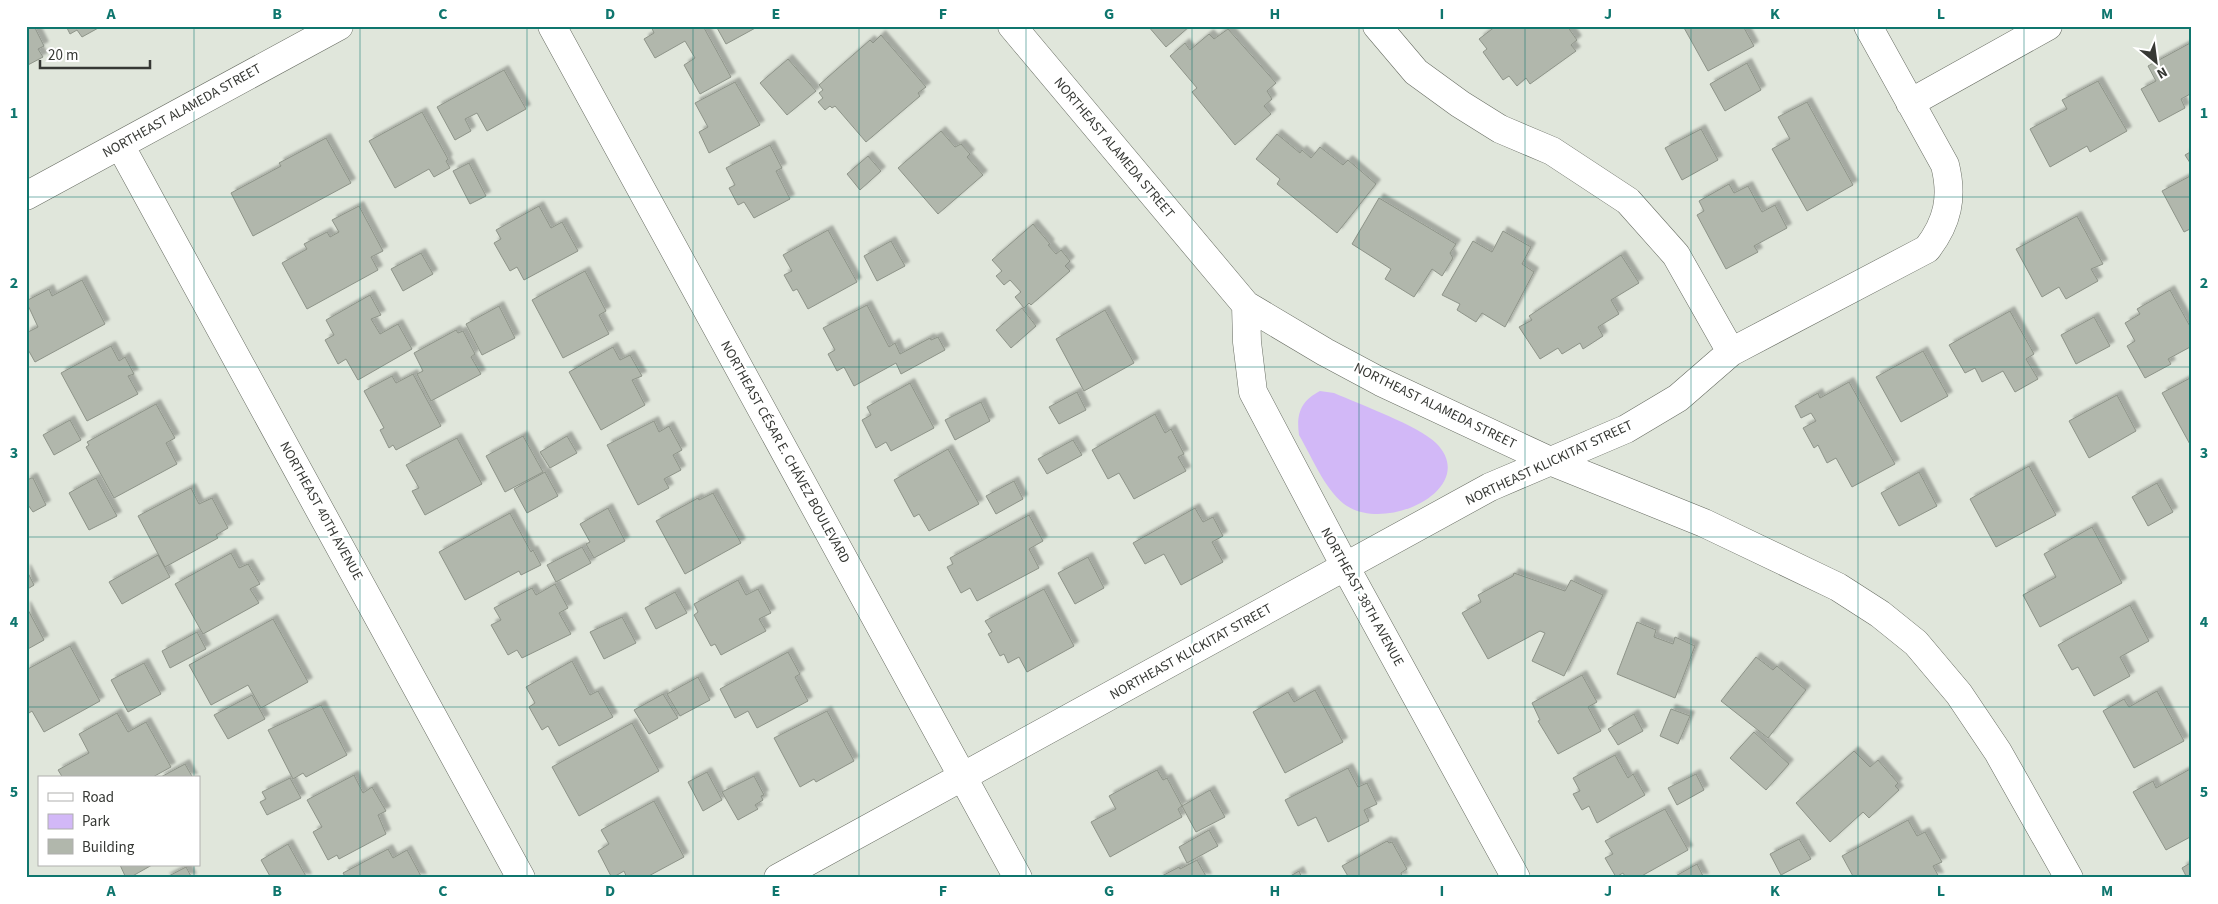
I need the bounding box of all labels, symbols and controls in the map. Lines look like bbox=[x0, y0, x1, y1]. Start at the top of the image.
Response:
text: A bbox=[105, 3, 116, 25]
text: B bbox=[272, 3, 282, 25]
text: C bbox=[438, 3, 448, 25]
text: D bbox=[605, 3, 615, 25]
text: E bbox=[772, 3, 780, 25]
text: F bbox=[939, 3, 947, 25]
text: G bbox=[1104, 3, 1114, 25]
text: H bbox=[1270, 3, 1280, 25]
text: I bbox=[1440, 3, 1444, 25]
text: J bbox=[1604, 3, 1612, 25]
text: K bbox=[1770, 3, 1780, 25]
text: L bbox=[1937, 3, 1945, 25]
text: M bbox=[2101, 3, 2113, 25]
scale bar bbox=[40, 38, 150, 70]
north arrow bbox=[2130, 38, 2180, 88]
text: 20 m bbox=[48, 45, 78, 66]
street label: NORTHEAST ALAMEDA STREET bbox=[99, 59, 265, 163]
text: N bbox=[2153, 61, 2171, 83]
street label: NORTHEAST ALAMEDA STREET bbox=[1049, 73, 1179, 223]
text: 1 bbox=[10, 102, 18, 124]
text: 1 bbox=[2200, 102, 2208, 124]
text: 2 bbox=[10, 272, 18, 294]
text: 2 bbox=[2200, 272, 2208, 294]
street label: NORTHEAST CÉSAR E. CHÁVEZ BOULEVARD bbox=[715, 337, 855, 567]
street label: NORTHEAST ALAMEDA STREET bbox=[1350, 358, 1520, 454]
street label: NORTHEAST KLICKITAT STREET bbox=[1462, 415, 1636, 511]
street label: NORTHEAST 40TH AVENUE bbox=[274, 438, 368, 584]
text: 3 bbox=[10, 442, 18, 464]
text: 3 bbox=[2200, 442, 2208, 464]
street label: NORTHEAST 38TH AVENUE bbox=[1315, 524, 1409, 670]
street label: NORTHEAST KLICKITAT STREET bbox=[1106, 599, 1276, 705]
text: 4 bbox=[10, 611, 19, 633]
text: 4 bbox=[2200, 611, 2209, 633]
legend bbox=[38, 776, 200, 866]
text: 5 bbox=[10, 781, 18, 803]
text: 5 bbox=[2200, 781, 2208, 803]
text: Road bbox=[82, 787, 114, 808]
text: Park bbox=[82, 811, 111, 832]
text: Building bbox=[82, 837, 135, 858]
text: A bbox=[105, 880, 116, 902]
text: B bbox=[272, 880, 282, 902]
text: C bbox=[438, 880, 448, 902]
text: D bbox=[605, 880, 615, 902]
text: E bbox=[772, 880, 780, 902]
text: F bbox=[939, 880, 947, 902]
text: G bbox=[1104, 880, 1114, 902]
text: H bbox=[1270, 880, 1280, 902]
text: I bbox=[1440, 880, 1444, 902]
text: J bbox=[1604, 880, 1612, 902]
text: K bbox=[1770, 880, 1780, 902]
text: L bbox=[1937, 880, 1945, 902]
text: M bbox=[2101, 880, 2113, 902]

